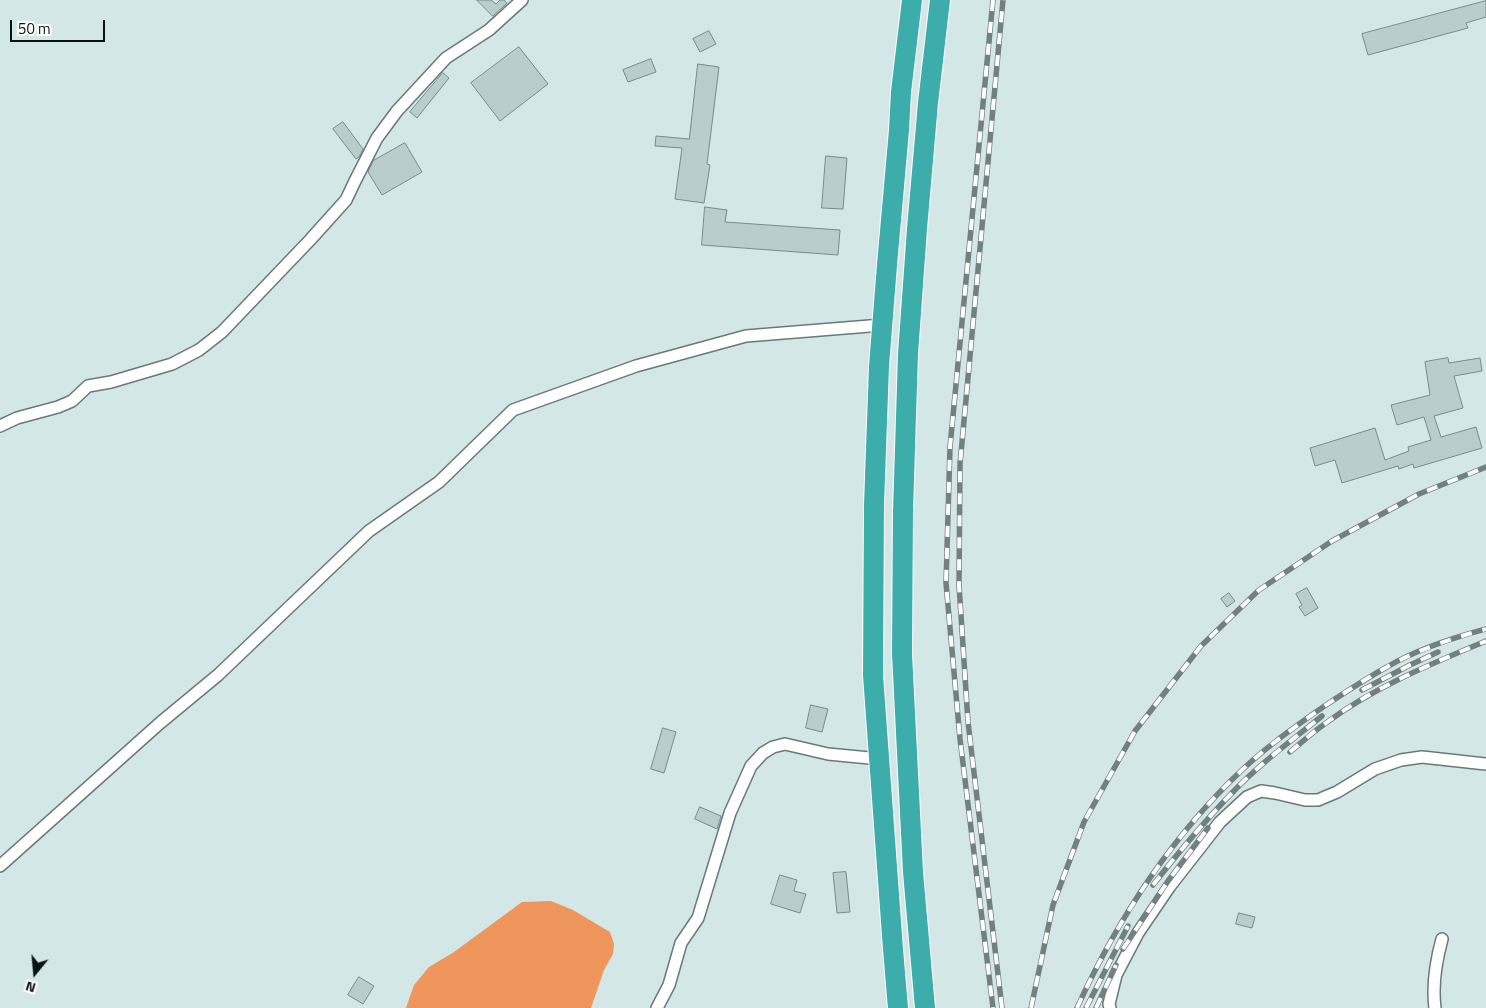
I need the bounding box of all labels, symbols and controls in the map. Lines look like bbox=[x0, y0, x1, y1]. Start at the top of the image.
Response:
scale bar bbox=[12, 10, 108, 42]
text: 50 m bbox=[18, 17, 51, 40]
north arrow bbox=[10, 948, 60, 998]
text: N bbox=[23, 976, 38, 999]

